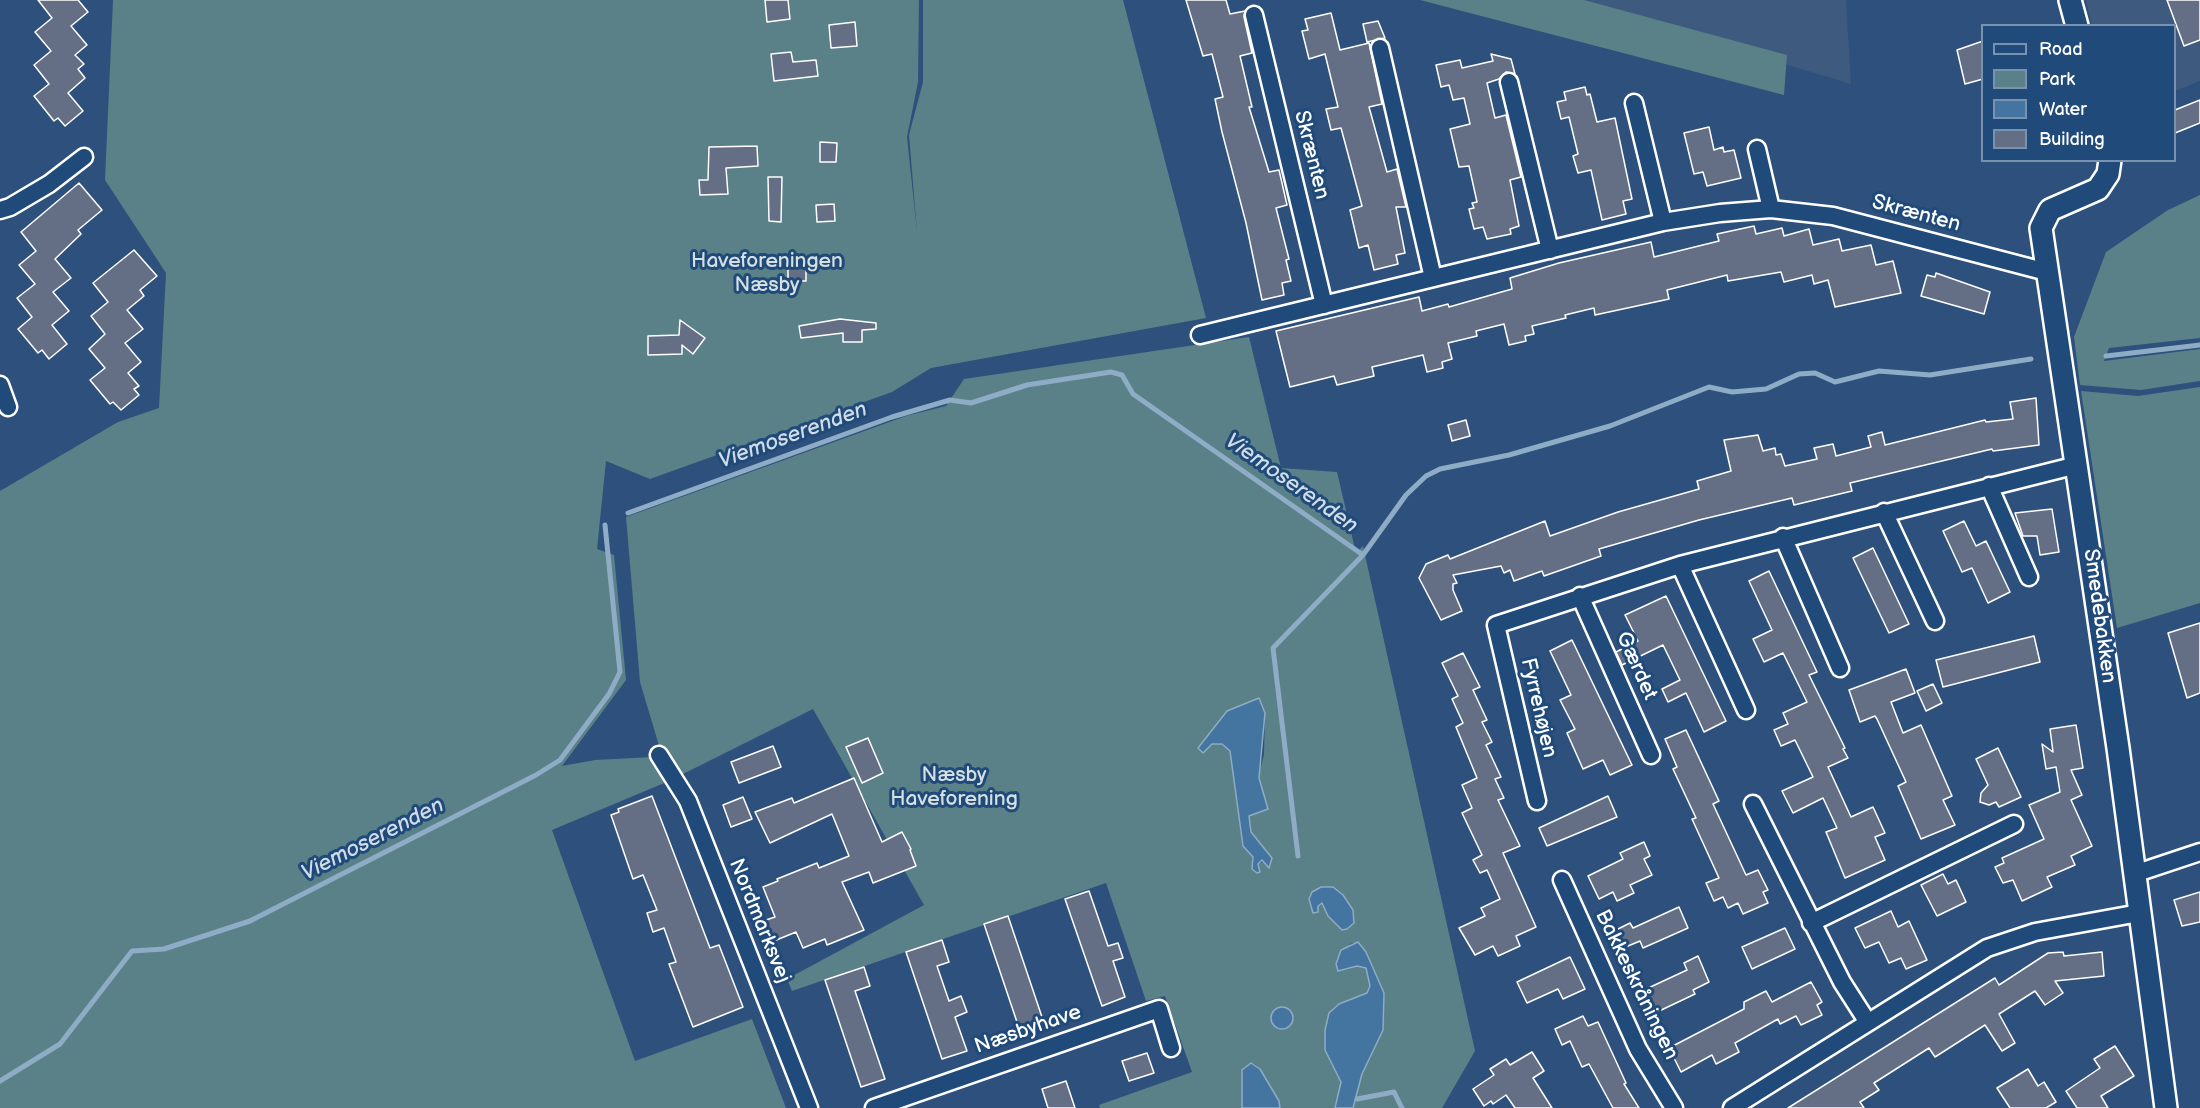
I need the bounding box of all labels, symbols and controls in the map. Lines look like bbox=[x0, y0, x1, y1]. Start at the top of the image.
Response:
legend bbox=[1981, 24, 2176, 162]
text: Road bbox=[2039, 39, 2083, 60]
text: Park bbox=[2039, 69, 2075, 90]
text: Water bbox=[2039, 99, 2087, 120]
street label: Skrænten bbox=[1288, 108, 1334, 202]
text: Building bbox=[2039, 129, 2105, 150]
street label: Skrænten bbox=[1869, 190, 1963, 238]
park label: Haveforeningen Næsby bbox=[691, 249, 843, 299]
water label: Viemoserenden bbox=[715, 397, 871, 475]
water label: Viemoserenden bbox=[1219, 428, 1363, 540]
street label: Smedebakken bbox=[2077, 547, 2121, 685]
street label: Gærdet bbox=[1610, 628, 1662, 704]
street label: Fyrrehøjen bbox=[1514, 656, 1562, 760]
park label: Næsby Haveforening bbox=[890, 763, 1018, 813]
water label: Viemoserenden bbox=[297, 793, 449, 887]
street label: Nordmarksvej bbox=[723, 855, 795, 987]
street label: Bakkeskråningen bbox=[1589, 906, 1683, 1064]
street label: Næsbyhave bbox=[971, 1000, 1085, 1060]

